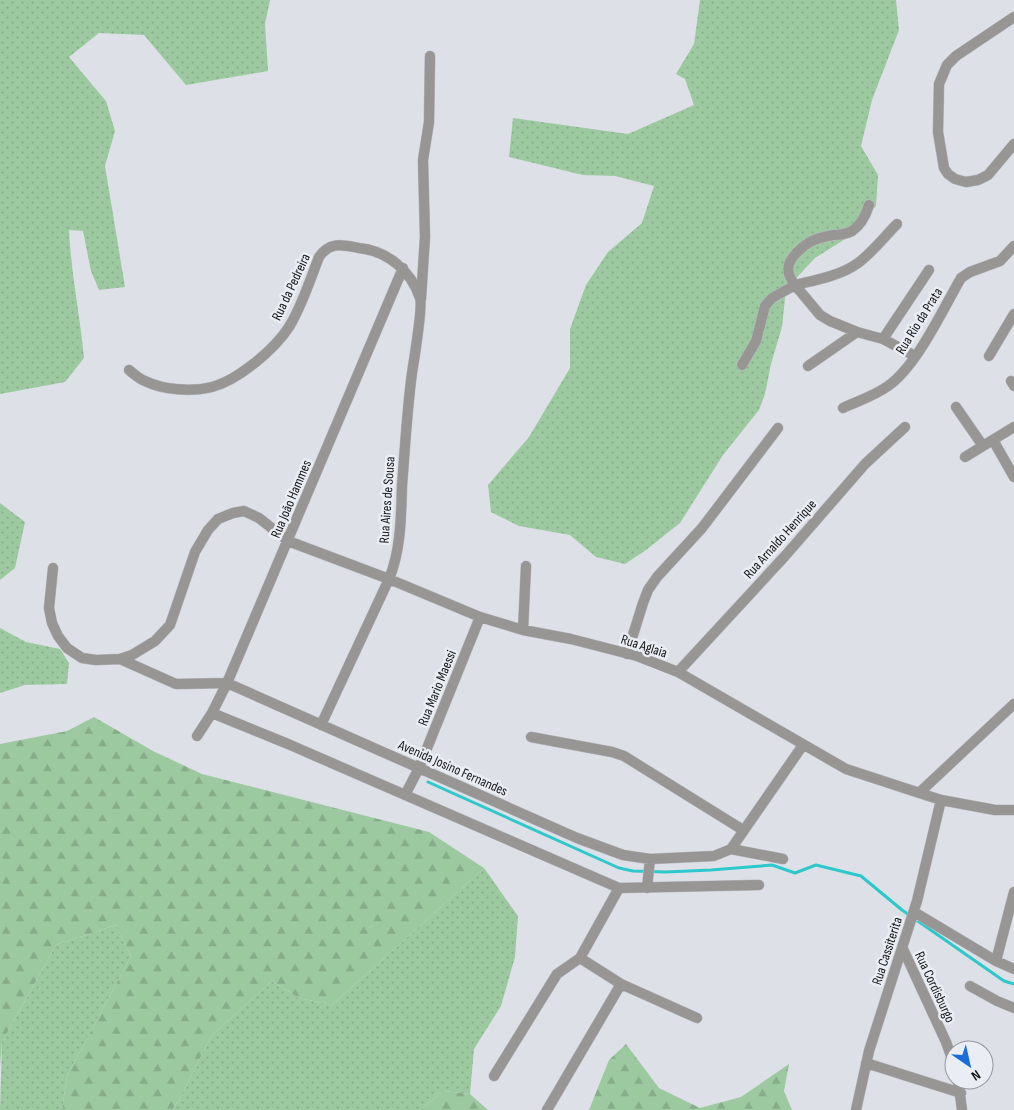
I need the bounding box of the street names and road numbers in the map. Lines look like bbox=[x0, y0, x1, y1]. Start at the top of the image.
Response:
street label: Rua da Pedreira bbox=[268, 251, 314, 323]
street label: Rua Rio da Prata bbox=[892, 285, 946, 357]
street label: Rua Aires de Sousa bbox=[375, 456, 399, 544]
street label: Rua João Hammes bbox=[267, 457, 315, 541]
street label: Rua Arnaldo Henrique bbox=[740, 496, 820, 582]
street label: Rua Aglaia bbox=[619, 631, 669, 661]
street label: Rua Mario Maessi bbox=[414, 648, 460, 728]
street label: Avenida Josino Fernandes bbox=[395, 736, 510, 800]
street label: Rua Cassiterita bbox=[868, 915, 906, 987]
street label: Rua Cordisburgo bbox=[911, 949, 959, 1025]

